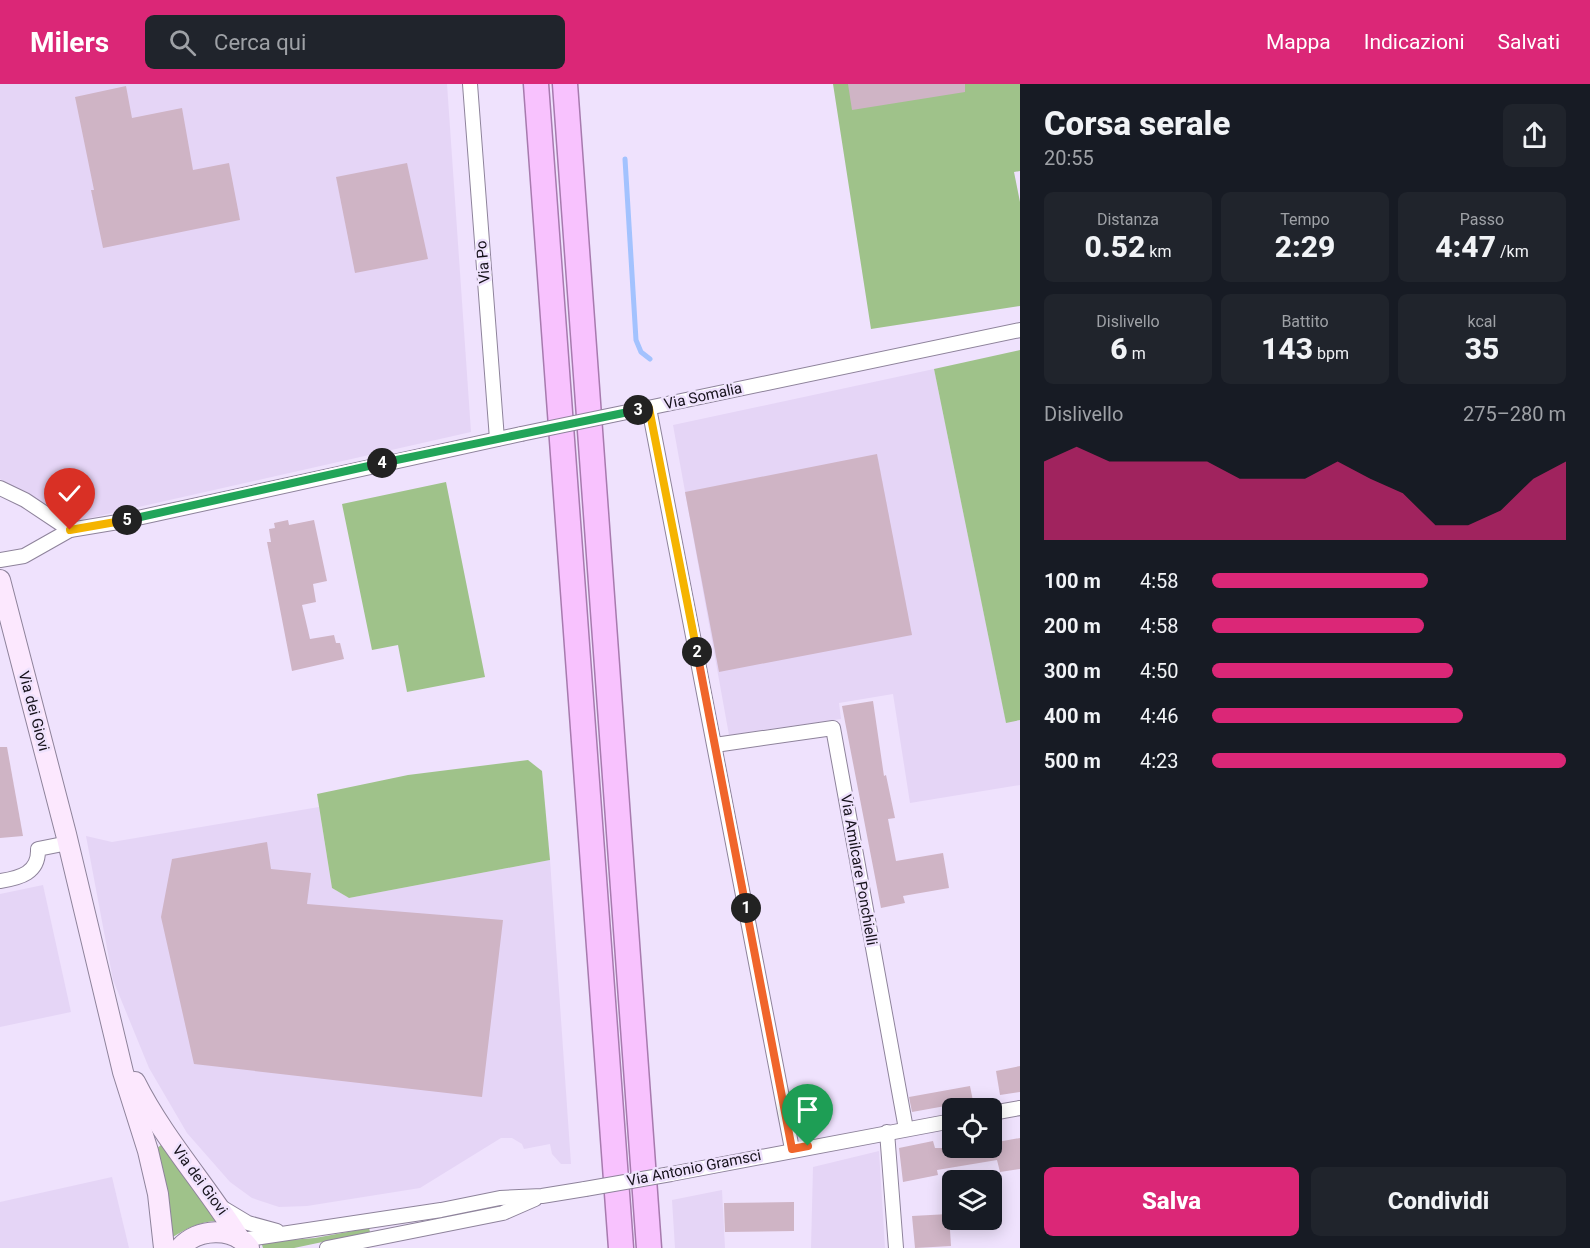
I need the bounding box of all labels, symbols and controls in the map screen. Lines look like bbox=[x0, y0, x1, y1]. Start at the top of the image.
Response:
search box bbox=[145, 15, 565, 69]
text: Milers bbox=[30, 26, 109, 59]
icon: search bbox=[166, 26, 199, 59]
text: Cerca qui bbox=[214, 30, 306, 55]
text: Mappa bbox=[1266, 30, 1331, 54]
text: Indicazioni bbox=[1364, 30, 1465, 54]
text: Salvati bbox=[1498, 30, 1560, 54]
text: Corsa serale bbox=[1044, 104, 1230, 143]
button: share bbox=[1503, 104, 1566, 167]
text: 20:55 bbox=[1044, 146, 1094, 170]
text: Distanza bbox=[1097, 210, 1159, 229]
text: Tempo bbox=[1280, 210, 1330, 229]
text: Passo bbox=[1460, 210, 1504, 229]
text: 0.52 bbox=[1085, 229, 1145, 264]
text: 2:29 bbox=[1275, 229, 1335, 264]
text: 4:47 bbox=[1435, 229, 1496, 264]
street label: Via Po bbox=[472, 240, 494, 284]
text: km bbox=[1145, 242, 1171, 261]
text: /km bbox=[1496, 242, 1529, 261]
text: Dislivello bbox=[1096, 312, 1160, 331]
text: Battito bbox=[1281, 312, 1329, 331]
text: kcal bbox=[1468, 312, 1496, 331]
text: 6 bbox=[1110, 331, 1128, 366]
text: 143 bbox=[1261, 331, 1313, 366]
text: 35 bbox=[1465, 331, 1499, 366]
text: m bbox=[1128, 344, 1146, 363]
text: bpm bbox=[1313, 344, 1349, 363]
street label: Via Somalia bbox=[662, 379, 744, 413]
pin: 3 bbox=[623, 395, 653, 425]
text: 3 bbox=[633, 400, 643, 419]
text: Dislivello bbox=[1044, 402, 1123, 426]
text: 275–280 m bbox=[1463, 402, 1566, 426]
pin: 4 bbox=[367, 448, 397, 478]
text: 4 bbox=[377, 453, 387, 472]
pin bbox=[44, 468, 95, 530]
icon: check bbox=[53, 477, 86, 510]
pin: 5 bbox=[112, 505, 142, 535]
text: 5 bbox=[122, 510, 132, 529]
text: 100 m bbox=[1044, 569, 1101, 593]
text: 4:58 bbox=[1140, 569, 1179, 593]
text: 200 m bbox=[1044, 614, 1101, 638]
text: 4:58 bbox=[1140, 614, 1179, 638]
pin: 2 bbox=[682, 637, 712, 667]
text: 2 bbox=[692, 642, 702, 661]
text: 300 m bbox=[1044, 659, 1101, 683]
text: 4:50 bbox=[1140, 659, 1179, 683]
street label: Via dei Giovi bbox=[15, 669, 53, 753]
text: 400 m bbox=[1044, 704, 1101, 728]
text: 4:46 bbox=[1140, 704, 1179, 728]
text: 500 m bbox=[1044, 749, 1101, 773]
text: 4:23 bbox=[1140, 749, 1179, 773]
street label: Via Amilcare Ponchielli bbox=[837, 793, 881, 947]
pin: 1 bbox=[731, 893, 761, 923]
text: 1 bbox=[741, 898, 751, 917]
pin bbox=[782, 1084, 833, 1146]
icon: arrive bbox=[791, 1093, 824, 1126]
map controls bbox=[942, 1098, 1002, 1230]
button: locate bbox=[942, 1098, 1002, 1158]
street label: Via dei Giovi bbox=[169, 1142, 231, 1218]
street label: Via Antonio Gramsci bbox=[625, 1146, 763, 1190]
button: Salva bbox=[1044, 1167, 1299, 1236]
button: Condividi bbox=[1311, 1167, 1566, 1236]
button: layers bbox=[942, 1170, 1002, 1230]

